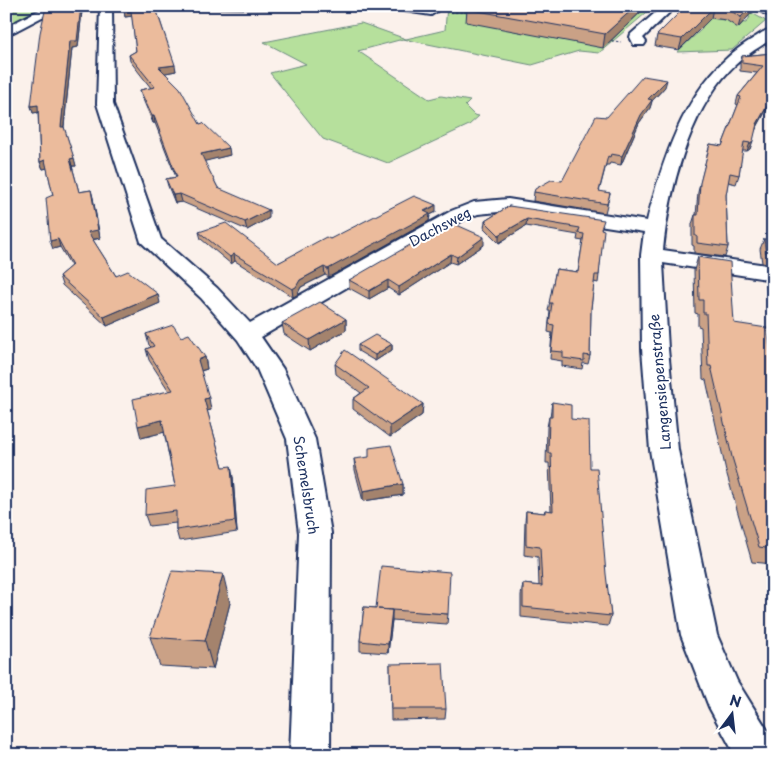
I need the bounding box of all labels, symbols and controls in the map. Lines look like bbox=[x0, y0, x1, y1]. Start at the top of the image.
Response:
street label: Dachsweg bbox=[405, 201, 475, 252]
street label: Langensiepenstraße bbox=[643, 313, 676, 451]
street label: Schemelsbruch bbox=[288, 434, 325, 536]
north arrow bbox=[706, 688, 756, 738]
text: N bbox=[727, 689, 744, 713]

